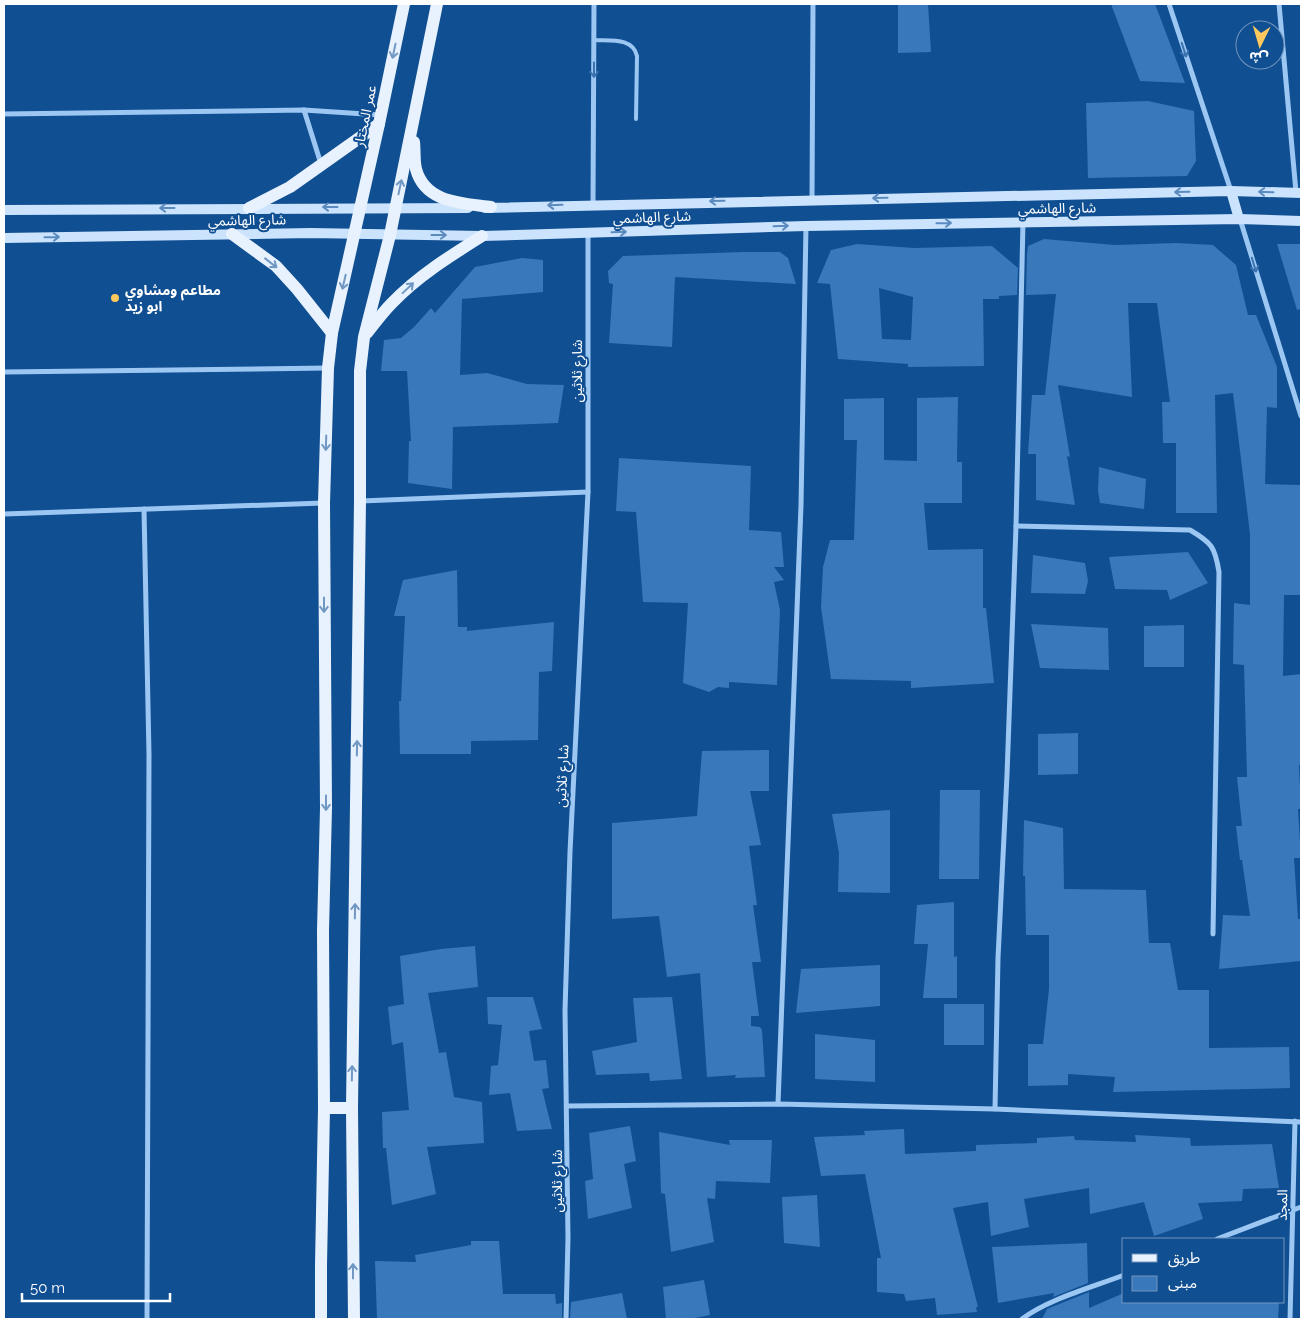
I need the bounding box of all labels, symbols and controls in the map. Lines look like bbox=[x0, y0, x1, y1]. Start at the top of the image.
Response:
north arrow bbox=[1235, 20, 1285, 70]
one-way arrow bbox=[1180, 42, 1189, 57]
one-way arrow bbox=[389, 43, 398, 59]
text: ش bbox=[1249, 49, 1269, 67]
one-way arrow bbox=[589, 62, 599, 78]
street label: عمر المختار bbox=[350, 84, 380, 150]
one-way arrow bbox=[396, 179, 405, 195]
one-way arrow bbox=[1175, 187, 1191, 196]
one-way arrow bbox=[1258, 187, 1274, 196]
one-way arrow bbox=[872, 193, 888, 203]
one-way arrow bbox=[710, 196, 726, 206]
street label: شارع الهاشمي bbox=[1018, 199, 1096, 220]
one-way arrow bbox=[547, 201, 563, 210]
one-way arrow bbox=[322, 202, 338, 212]
one-way arrow bbox=[159, 203, 176, 213]
street label: شارع الهاشمي bbox=[613, 208, 692, 230]
street label: شارع الهاشمي bbox=[208, 211, 286, 232]
one-way arrow bbox=[936, 218, 952, 228]
one-way arrow bbox=[773, 222, 789, 231]
one-way arrow bbox=[610, 227, 627, 237]
one-way arrow bbox=[430, 230, 447, 240]
one-way arrow bbox=[44, 232, 60, 242]
one-way arrow bbox=[264, 257, 277, 268]
one-way arrow bbox=[1250, 257, 1259, 272]
one-way arrow bbox=[339, 273, 348, 289]
place label: مطاعم ومشاوي ابو زيد bbox=[125, 282, 221, 315]
one-way arrow bbox=[402, 282, 415, 294]
marker: مطاعم ومشاوي ابو زيد bbox=[109, 292, 121, 304]
street label: شارع ثلاثين bbox=[569, 339, 588, 403]
one-way arrow bbox=[321, 435, 330, 451]
one-way arrow bbox=[319, 596, 329, 613]
one-way arrow bbox=[352, 740, 362, 756]
street label: شارع ثلاثين bbox=[552, 744, 575, 808]
one-way arrow bbox=[321, 794, 331, 810]
one-way arrow bbox=[350, 903, 360, 919]
one-way arrow bbox=[348, 1065, 357, 1081]
street label: شارع ثلاثين bbox=[549, 1149, 568, 1213]
street label: المجد bbox=[1274, 1189, 1290, 1221]
legend bbox=[1122, 1238, 1285, 1303]
text: طريق bbox=[1168, 1249, 1200, 1268]
one-way arrow bbox=[348, 1263, 358, 1279]
scale bar bbox=[22, 1270, 170, 1302]
text: مبنى bbox=[1168, 1274, 1197, 1292]
text: 50 m bbox=[30, 1279, 65, 1297]

